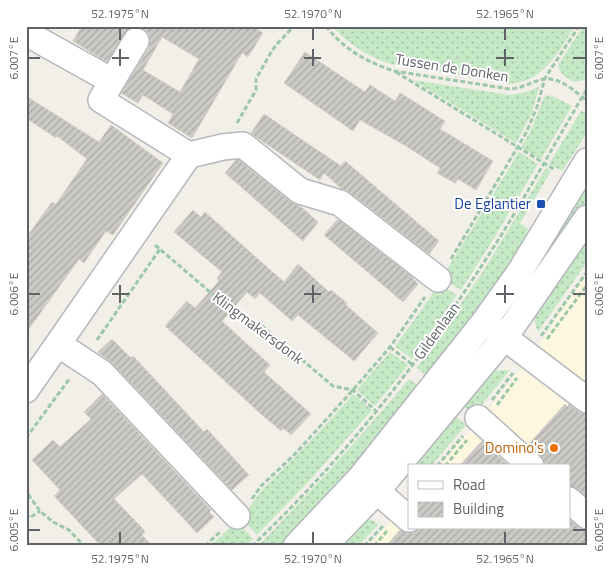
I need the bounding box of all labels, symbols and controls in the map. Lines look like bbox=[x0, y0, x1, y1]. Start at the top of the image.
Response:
text: 52.1975°N bbox=[91, 4, 149, 23]
text: 52.1970°N bbox=[284, 4, 342, 23]
text: 52.1965°N bbox=[476, 4, 534, 23]
text: 6.007°E bbox=[4, 36, 23, 79]
text: 6.007°E bbox=[589, 36, 608, 79]
street label: Tussen de Donken bbox=[394, 47, 510, 88]
place label: De Eglantier bbox=[454, 192, 531, 215]
marker: De Eglantier bbox=[535, 198, 547, 210]
text: 6.006°E bbox=[4, 272, 23, 315]
text: 6.006°E bbox=[589, 272, 608, 315]
street label: Klingmakersdonk bbox=[208, 286, 309, 370]
street label: Gildenlaan bbox=[408, 297, 465, 364]
place label: Domino's bbox=[485, 436, 544, 459]
marker: Domino's bbox=[548, 442, 560, 454]
legend bbox=[408, 464, 570, 530]
text: Road bbox=[453, 473, 485, 496]
text: Building bbox=[453, 497, 504, 520]
text: 6.005°E bbox=[4, 508, 23, 551]
text: 6.005°E bbox=[589, 508, 608, 551]
text: 52.1975°N bbox=[91, 549, 149, 568]
text: 52.1970°N bbox=[284, 549, 342, 568]
text: 52.1965°N bbox=[476, 549, 534, 568]

